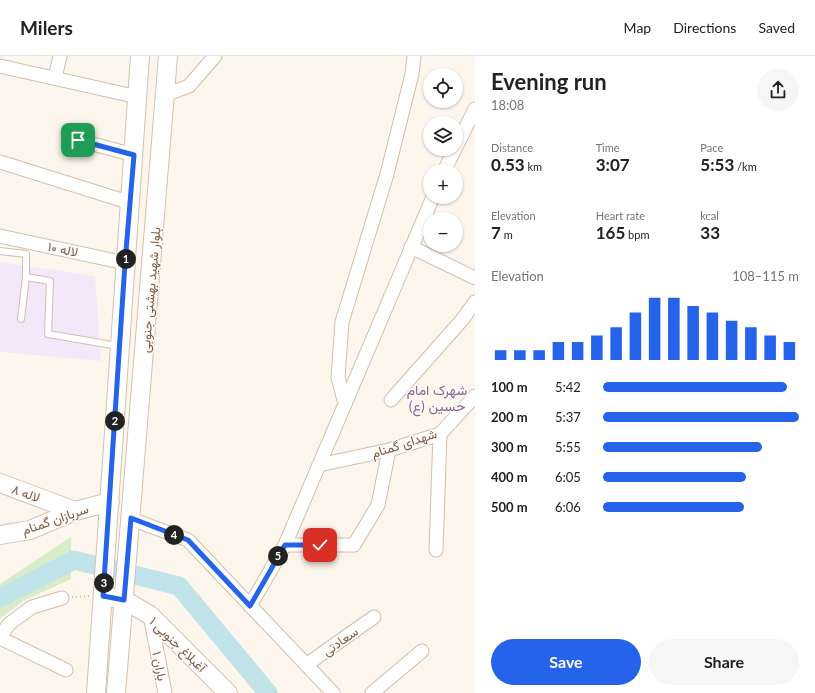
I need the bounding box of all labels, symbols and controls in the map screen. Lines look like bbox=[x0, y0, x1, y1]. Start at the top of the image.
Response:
text: Milers bbox=[20, 16, 73, 39]
text: Map bbox=[624, 19, 651, 36]
text: Directions bbox=[673, 19, 736, 36]
text: Saved bbox=[758, 19, 795, 36]
map controls bbox=[423, 68, 463, 252]
button: locate bbox=[423, 68, 463, 108]
text: Evening run bbox=[491, 68, 607, 95]
button: share bbox=[757, 69, 799, 111]
text: 18:08 bbox=[491, 97, 524, 113]
button: layers bbox=[423, 116, 463, 156]
pin bbox=[61, 123, 95, 157]
icon: arrive bbox=[67, 129, 89, 151]
text: Distance bbox=[491, 141, 533, 154]
text: Time bbox=[596, 141, 620, 154]
text: Pace bbox=[700, 141, 723, 154]
text: 0.53 bbox=[491, 154, 525, 175]
text: 3:07 bbox=[596, 154, 630, 175]
text: 5:53 bbox=[700, 154, 734, 175]
text: km bbox=[525, 160, 542, 173]
text: /km bbox=[734, 160, 757, 173]
button: + bbox=[423, 164, 463, 204]
text: Elevation bbox=[491, 209, 536, 222]
text: Heart rate bbox=[596, 209, 645, 222]
text: kcal bbox=[700, 209, 719, 222]
button: − bbox=[423, 212, 463, 252]
text: 7 bbox=[491, 222, 501, 243]
text: 165 bbox=[596, 222, 625, 243]
text: 33 bbox=[700, 222, 720, 243]
street label: بلوار شهید بهشتی جنوبی bbox=[137, 226, 164, 354]
text: m bbox=[501, 228, 513, 241]
text: bpm bbox=[625, 228, 649, 241]
street label: لاله ۱۰ bbox=[46, 238, 80, 260]
pin: 1 bbox=[116, 249, 136, 269]
text: 1 bbox=[123, 252, 129, 265]
text: Elevation bbox=[491, 268, 544, 284]
text: 108–115 m bbox=[732, 268, 799, 284]
text: 100 m bbox=[491, 379, 528, 395]
text: 5:42 bbox=[555, 379, 581, 395]
district label: شهرک امام حسین (ع) bbox=[407, 381, 467, 417]
text: 200 m bbox=[491, 409, 528, 425]
text: 5:37 bbox=[555, 409, 581, 425]
pin: 2 bbox=[105, 411, 125, 431]
text: 2 bbox=[112, 414, 118, 427]
street label: شهدای گمنام bbox=[369, 425, 439, 462]
text: 300 m bbox=[491, 439, 528, 455]
text: 5:55 bbox=[555, 439, 581, 455]
text: 400 m bbox=[491, 469, 528, 485]
text: 6:05 bbox=[555, 469, 581, 485]
street label: لاله ۸ bbox=[10, 481, 42, 505]
text: 500 m bbox=[491, 499, 528, 515]
text: 6:06 bbox=[555, 499, 581, 515]
street label: سربازان گمنام bbox=[19, 500, 91, 539]
pin: 4 bbox=[164, 525, 184, 545]
text: 4 bbox=[171, 528, 177, 541]
pin bbox=[303, 528, 337, 562]
icon: check bbox=[309, 534, 331, 556]
pin: 5 bbox=[268, 546, 288, 566]
text: 5 bbox=[275, 549, 281, 562]
pin: 3 bbox=[94, 573, 114, 593]
text: 3 bbox=[101, 576, 107, 589]
street label: آغبلاغ جنوبی ۱ bbox=[145, 613, 210, 677]
street label: سعادتی bbox=[319, 623, 361, 660]
button: Save bbox=[491, 639, 641, 685]
button: Share bbox=[649, 639, 799, 685]
street label: باران ۱ bbox=[148, 650, 171, 682]

